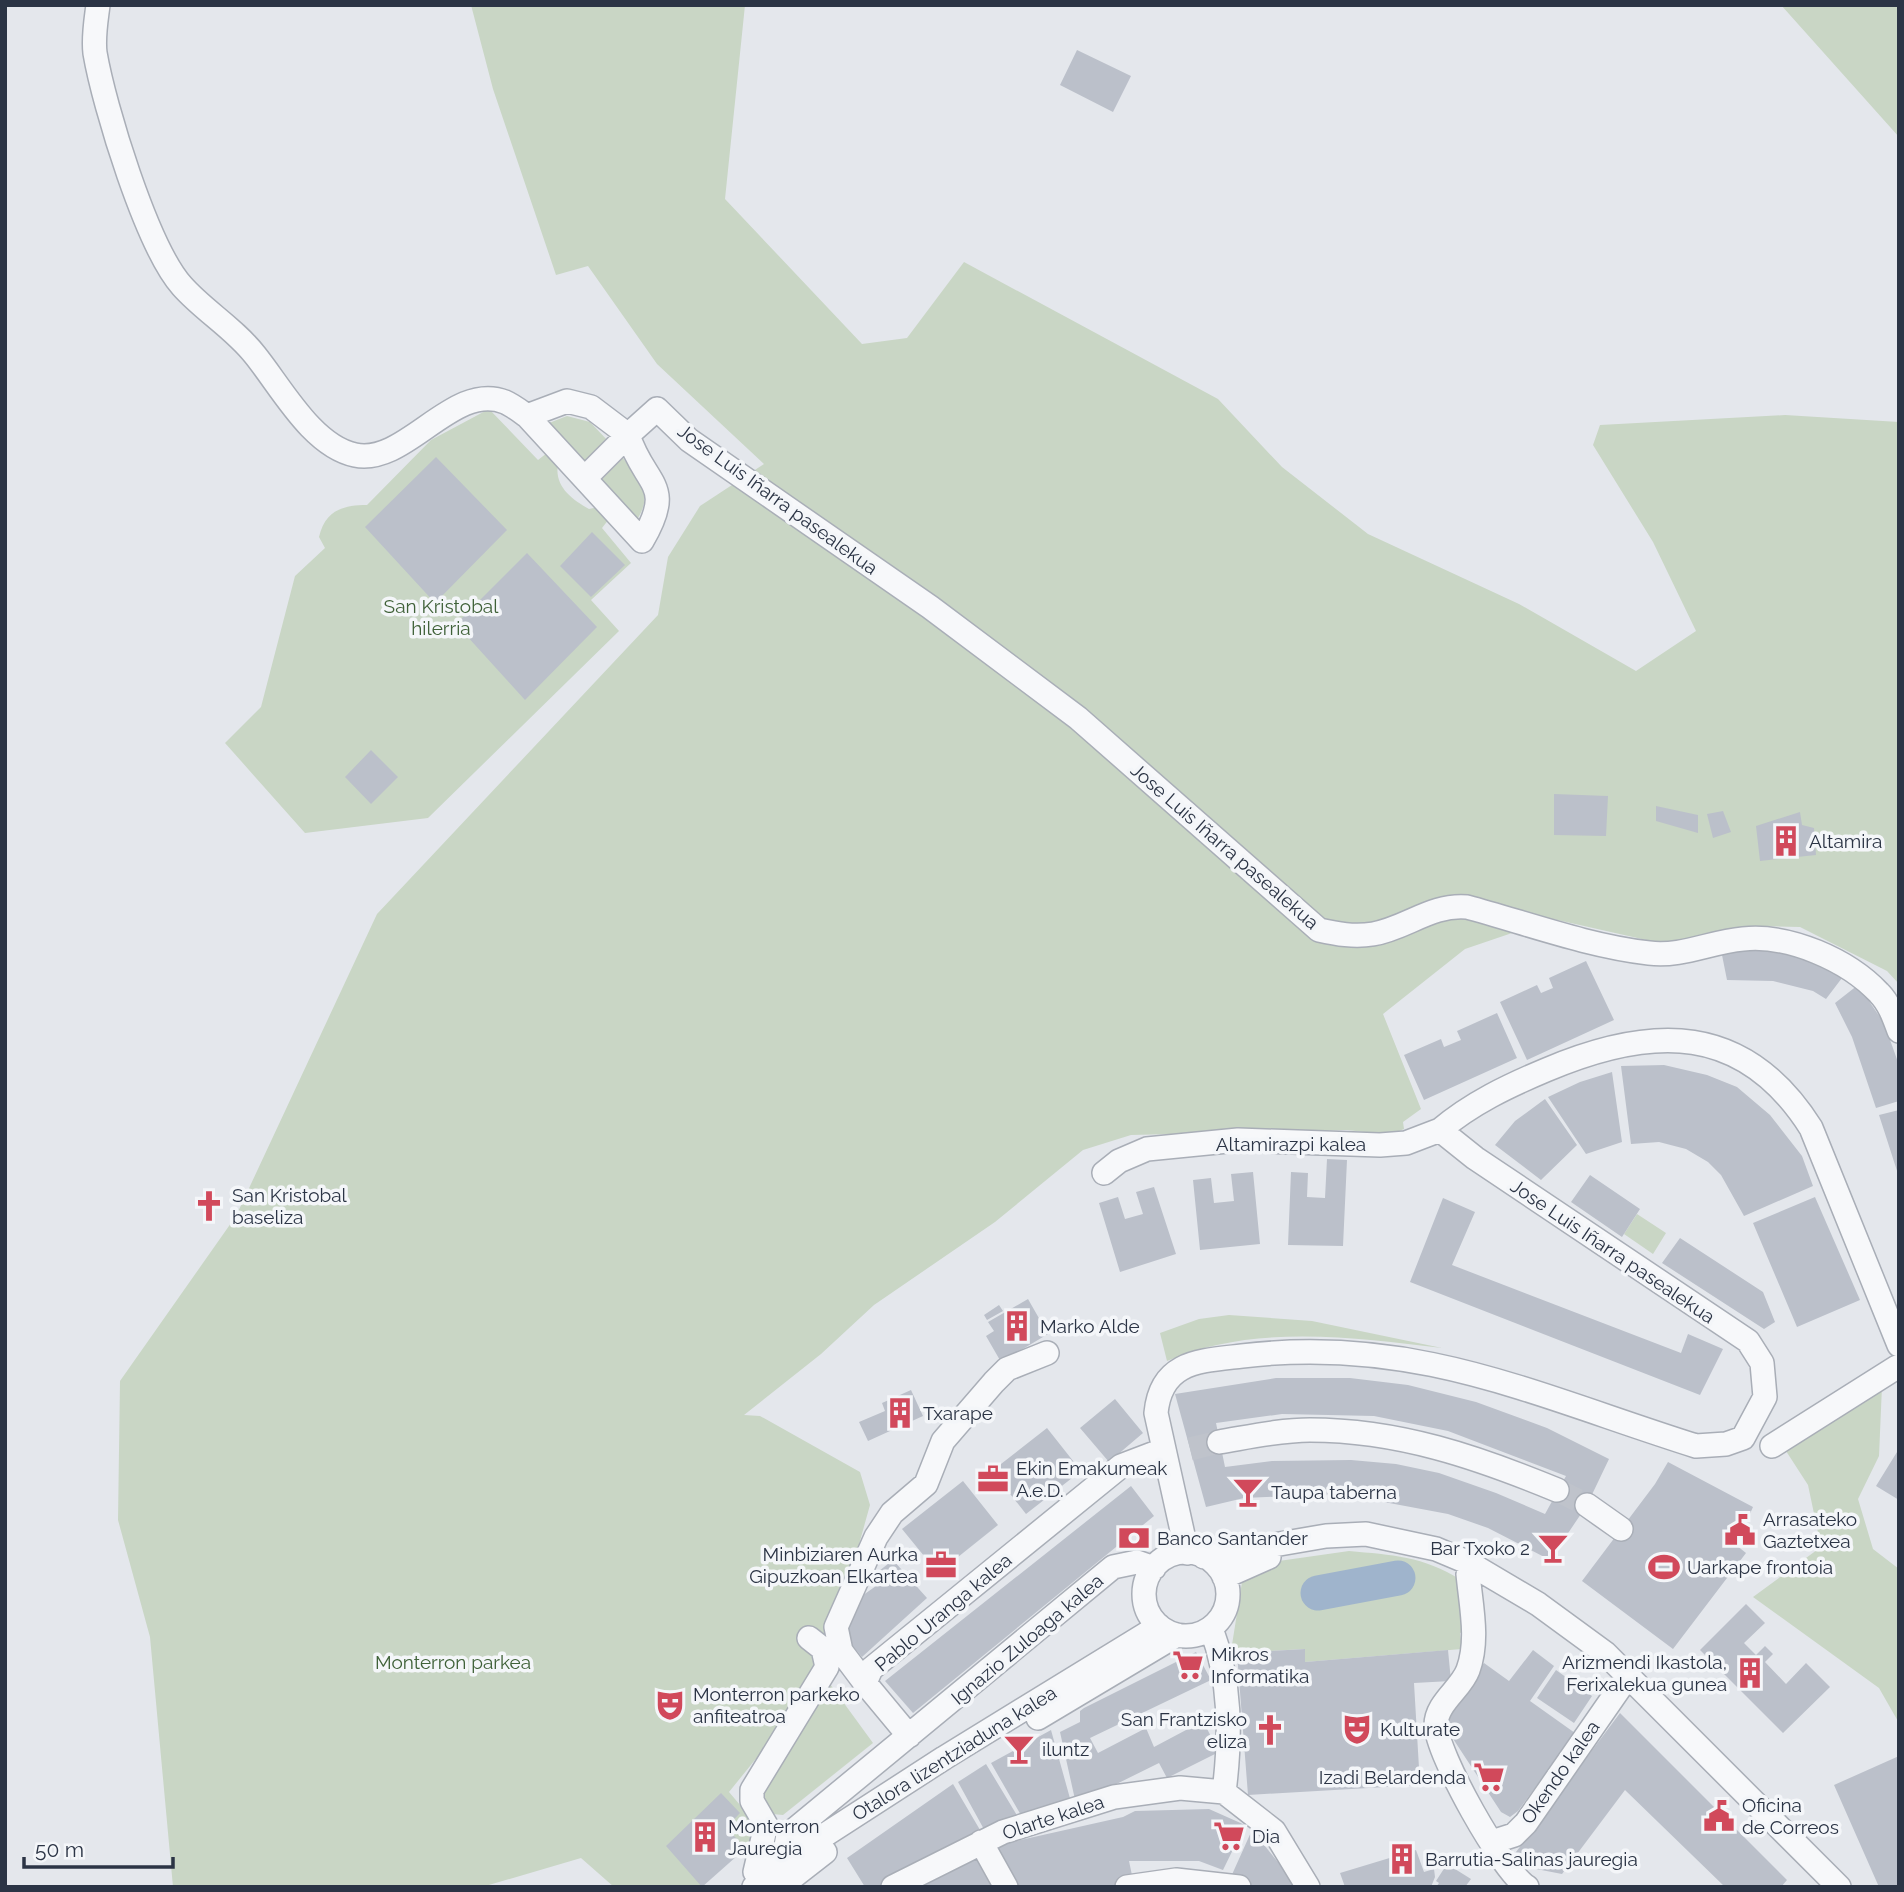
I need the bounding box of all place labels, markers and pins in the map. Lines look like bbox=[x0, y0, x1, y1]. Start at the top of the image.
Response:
building icon: Altamira bbox=[1769, 824, 1803, 858]
place label: Altamira bbox=[1809, 830, 1882, 852]
place label: San Kristobal baseliza bbox=[232, 1184, 348, 1228]
church icon: San Kristobal baseliza bbox=[192, 1189, 226, 1223]
building icon: Marko Alde bbox=[1000, 1309, 1034, 1343]
place label: Marko Alde bbox=[1040, 1315, 1140, 1337]
building icon: Txarape bbox=[883, 1396, 917, 1430]
place label: Txarape bbox=[923, 1402, 993, 1424]
place label: Ekin Emakumeak A.e.D. bbox=[1016, 1457, 1167, 1501]
office icon: Ekin Emakumeak A.e.D. bbox=[976, 1462, 1010, 1496]
bar icon: Taupa taberna bbox=[1231, 1475, 1265, 1509]
place label: Taupa taberna bbox=[1271, 1481, 1397, 1503]
place label: Arrasateko Gaztetxea bbox=[1763, 1508, 1857, 1552]
public building icon: Arrasateko Gaztetxea bbox=[1723, 1513, 1757, 1547]
bank icon: Banco Santander bbox=[1117, 1521, 1151, 1555]
place label: Banco Santander bbox=[1157, 1527, 1308, 1549]
bar icon: Bar Txoko 2 bbox=[1536, 1531, 1570, 1565]
place label: Bar Txoko 2 bbox=[1430, 1537, 1530, 1559]
place label: Minbiziaren Aurka Gipuzkoan Elkartea bbox=[749, 1543, 918, 1587]
office icon: Minbiziaren Aurka Gipuzkoan Elkartea bbox=[924, 1548, 958, 1582]
sports icon: Uarkape frontoia bbox=[1647, 1550, 1681, 1584]
place label: Uarkape frontoia bbox=[1687, 1556, 1833, 1578]
place label: Mikros Informatika bbox=[1211, 1643, 1309, 1687]
supermarket icon: Mikros Informatika bbox=[1171, 1648, 1205, 1682]
place label: Arizmendi Ikastola, Ferixalekua gunea bbox=[1562, 1651, 1727, 1695]
building icon: Arizmendi Ikastola, Ferixalekua gunea bbox=[1733, 1656, 1767, 1690]
place label: Monterron parkeko anfiteatroa bbox=[693, 1683, 860, 1727]
theatre icon: Monterron parkeko anfiteatroa bbox=[653, 1688, 687, 1722]
place label: San Frantzisko eliza bbox=[1121, 1708, 1247, 1752]
theatre icon: Kulturate bbox=[1340, 1712, 1374, 1746]
church icon: San Frantzisko eliza bbox=[1253, 1713, 1287, 1747]
place label: Kulturate bbox=[1380, 1718, 1460, 1740]
bar icon: iluntz bbox=[1002, 1732, 1036, 1766]
place label: iluntz bbox=[1042, 1738, 1089, 1760]
supermarket icon: Izadi Belardenda bbox=[1472, 1760, 1506, 1794]
place label: Izadi Belardenda bbox=[1319, 1766, 1466, 1788]
place label: Oficina de Correos bbox=[1742, 1794, 1839, 1838]
public building icon: Oficina de Correos bbox=[1702, 1799, 1736, 1833]
place label: Monterron Jauregia bbox=[728, 1815, 820, 1859]
supermarket icon: Dia bbox=[1212, 1819, 1246, 1853]
building icon: Monterron Jauregia bbox=[688, 1820, 722, 1854]
place label: Dia bbox=[1252, 1825, 1280, 1847]
building icon: Barrutia-Salinas jauregia bbox=[1385, 1842, 1419, 1876]
place label: Barrutia-Salinas jauregia bbox=[1425, 1848, 1638, 1870]

